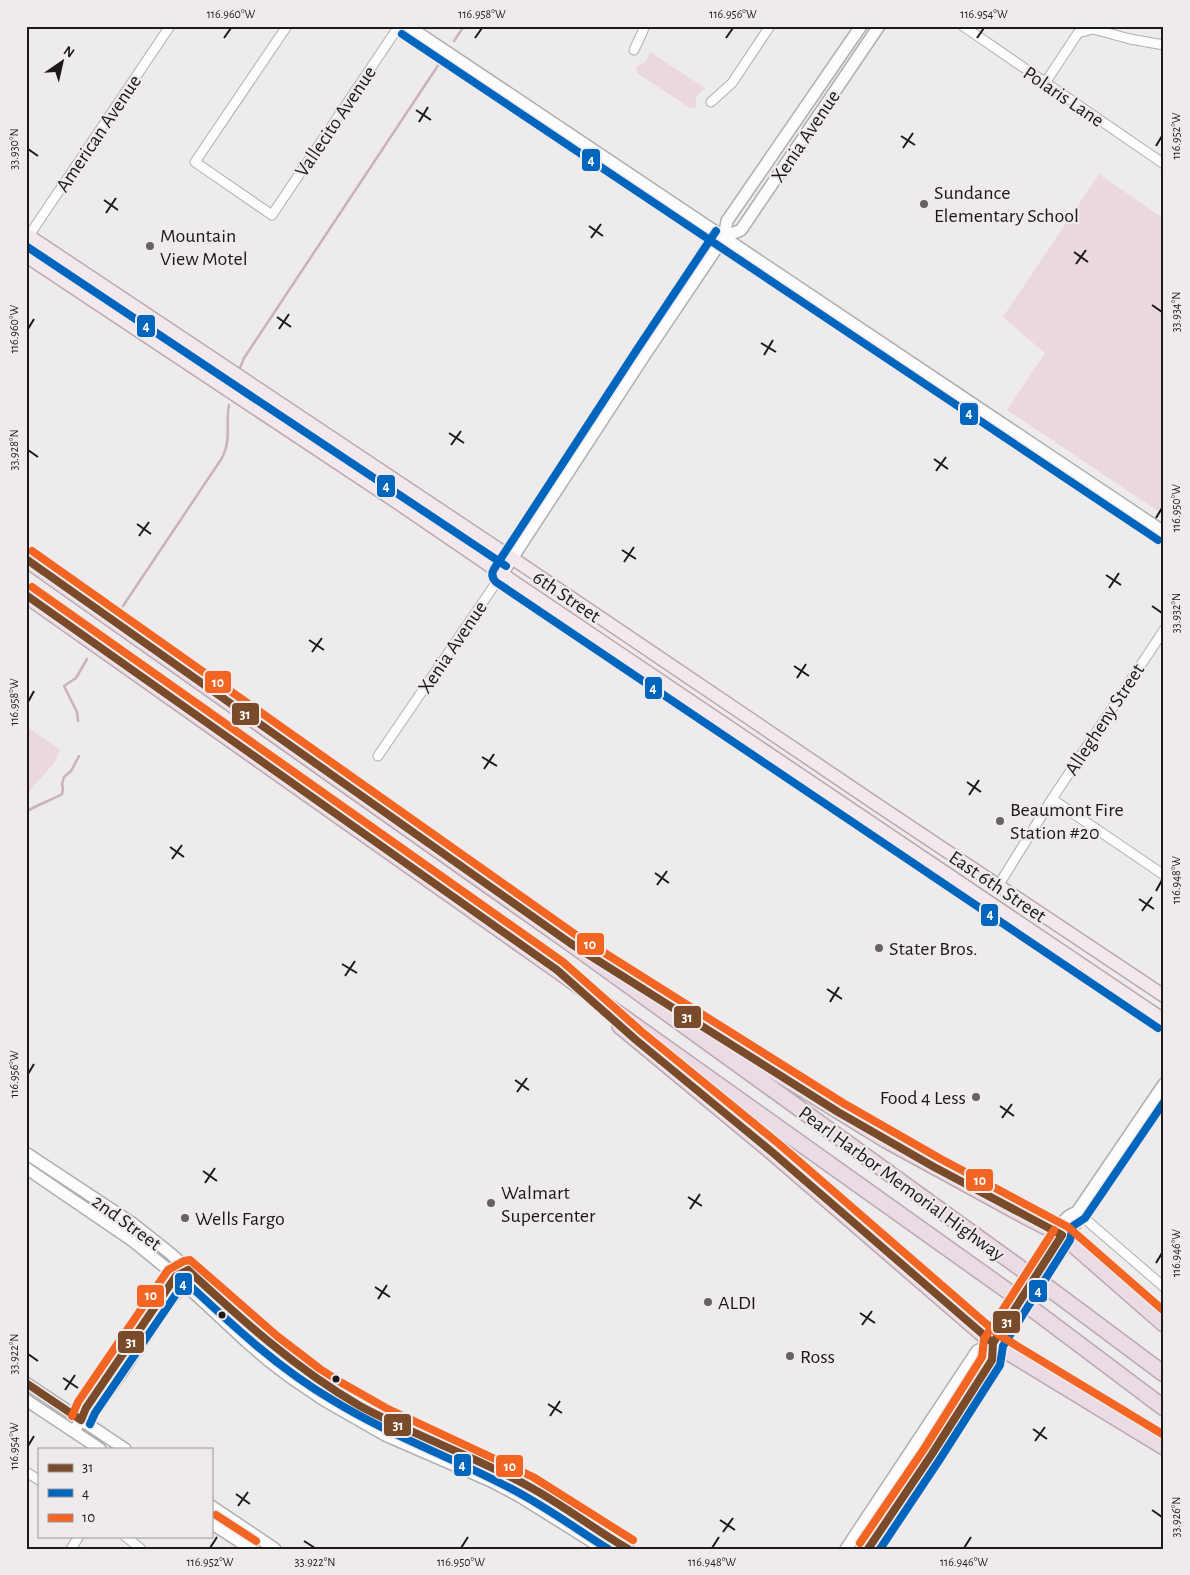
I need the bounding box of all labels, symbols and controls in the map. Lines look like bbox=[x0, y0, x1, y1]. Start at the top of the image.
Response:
text: 116.960°W bbox=[207, 8, 256, 20]
text: 116.958°W bbox=[458, 8, 506, 20]
text: 116.956°W bbox=[709, 8, 757, 20]
text: 116.954°W bbox=[960, 8, 1008, 20]
north arrow bbox=[38, 38, 88, 88]
text: N bbox=[61, 44, 77, 61]
street label: Vallecito Avenue bbox=[292, 63, 380, 180]
street label: Polaris Lane bbox=[1020, 63, 1107, 131]
street label: American Avenue bbox=[52, 71, 145, 196]
street label: Xenia Avenue bbox=[768, 87, 844, 186]
text: 116.952°W bbox=[1170, 112, 1182, 160]
text: 33.930°N bbox=[8, 128, 20, 170]
line badge: 4 bbox=[581, 148, 601, 172]
text: 4 bbox=[587, 154, 595, 168]
place label: Sundance Elementary School bbox=[934, 183, 1079, 226]
marker: Sundance Elementary School bbox=[918, 198, 930, 210]
place label: Mountain View Motel bbox=[160, 226, 248, 269]
marker: Mountain View Motel bbox=[144, 240, 156, 252]
text: 33.934°N bbox=[1170, 292, 1182, 332]
text: 116.960°W bbox=[8, 304, 20, 353]
line badge: 4 bbox=[136, 314, 156, 338]
text: 4 bbox=[142, 320, 150, 334]
line badge: 4 bbox=[959, 402, 979, 426]
text: 4 bbox=[965, 407, 973, 421]
text: 33.928°N bbox=[8, 429, 20, 471]
line badge: 4 bbox=[376, 474, 396, 498]
text: 4 bbox=[382, 480, 390, 494]
text: 116.950°W bbox=[1170, 484, 1182, 532]
street label: 6th Street bbox=[529, 567, 604, 627]
text: 33.932°N bbox=[1170, 593, 1182, 633]
street label: Xenia Avenue bbox=[415, 598, 491, 697]
street label: Allegheny Street bbox=[1061, 660, 1149, 779]
line badge: 10 bbox=[204, 670, 232, 694]
text: 10 bbox=[212, 676, 224, 690]
line badge: 4 bbox=[644, 676, 663, 700]
text: 116.958°W bbox=[8, 678, 20, 726]
text: 4 bbox=[649, 682, 657, 696]
line badge: 31 bbox=[231, 702, 260, 726]
text: 31 bbox=[239, 708, 251, 722]
place label: Beaumont Fire Station #20 bbox=[1010, 800, 1124, 843]
marker: Beaumont Fire Station #20 bbox=[994, 815, 1006, 827]
street label: East 6th Street bbox=[945, 847, 1050, 927]
text: 116.948°W bbox=[1170, 856, 1182, 904]
line badge: 4 bbox=[980, 903, 999, 927]
text: 4 bbox=[986, 908, 994, 922]
line badge: 10 bbox=[576, 932, 605, 956]
text: 10 bbox=[584, 938, 596, 952]
place label: Stater Bros. bbox=[889, 939, 978, 959]
marker: Stater Bros. bbox=[873, 942, 885, 954]
line badge: 31 bbox=[673, 1005, 702, 1029]
text: 31 bbox=[681, 1011, 693, 1025]
text: 116.956°W bbox=[8, 1050, 20, 1098]
place label: Food 4 Less bbox=[880, 1088, 966, 1108]
marker: Food 4 Less bbox=[970, 1091, 982, 1103]
street label: Pearl Harbor Memorial Highway bbox=[795, 1103, 1008, 1265]
line badge: 10 bbox=[965, 1168, 994, 1192]
text: 10 bbox=[974, 1174, 986, 1188]
place label: Walmart Supercenter bbox=[501, 1183, 596, 1226]
street label: 2nd Street bbox=[88, 1191, 165, 1255]
marker: Walmart Supercenter bbox=[485, 1197, 497, 1209]
place label: Wells Fargo bbox=[195, 1209, 285, 1229]
marker: Wells Fargo bbox=[179, 1212, 191, 1224]
text: 116.946°W bbox=[1170, 1229, 1182, 1277]
line badge: 4 bbox=[174, 1272, 193, 1296]
text: 4 bbox=[179, 1278, 187, 1292]
line badge: 4 bbox=[1028, 1279, 1048, 1303]
line badge: 10 bbox=[136, 1284, 165, 1308]
text: 4 bbox=[1034, 1285, 1042, 1299]
text: 10 bbox=[145, 1289, 157, 1303]
place label: ALDI bbox=[718, 1293, 756, 1313]
marker: ALDI bbox=[702, 1296, 714, 1308]
unlabelled marker bbox=[217, 1310, 227, 1320]
line badge: 31 bbox=[992, 1310, 1021, 1334]
text: 31 bbox=[1001, 1316, 1013, 1330]
line badge: 31 bbox=[117, 1330, 145, 1354]
text: 33.922°N bbox=[8, 1334, 20, 1374]
text: 31 bbox=[125, 1336, 137, 1350]
place label: Ross bbox=[800, 1347, 835, 1367]
marker: Ross bbox=[784, 1350, 796, 1362]
unlabelled marker bbox=[331, 1374, 341, 1384]
line badge: 31 bbox=[383, 1413, 412, 1437]
text: 31 bbox=[392, 1419, 404, 1433]
text: 116.954°W bbox=[8, 1422, 20, 1470]
legend bbox=[38, 1448, 212, 1538]
line badge: 4 bbox=[453, 1453, 472, 1477]
line badge: 10 bbox=[495, 1454, 524, 1478]
text: 4 bbox=[458, 1459, 466, 1473]
text: 31 bbox=[82, 1460, 93, 1475]
text: 10 bbox=[504, 1460, 516, 1474]
text: 4 bbox=[82, 1486, 89, 1501]
text: 33.926°N bbox=[1170, 1496, 1182, 1538]
text: 10 bbox=[82, 1510, 95, 1525]
text: 116.952°W bbox=[186, 1556, 234, 1568]
text: 33.922°N bbox=[295, 1556, 335, 1568]
text: 116.950°W bbox=[437, 1556, 485, 1568]
text: 116.948°W bbox=[688, 1556, 736, 1568]
text: 116.946°W bbox=[940, 1556, 988, 1568]

